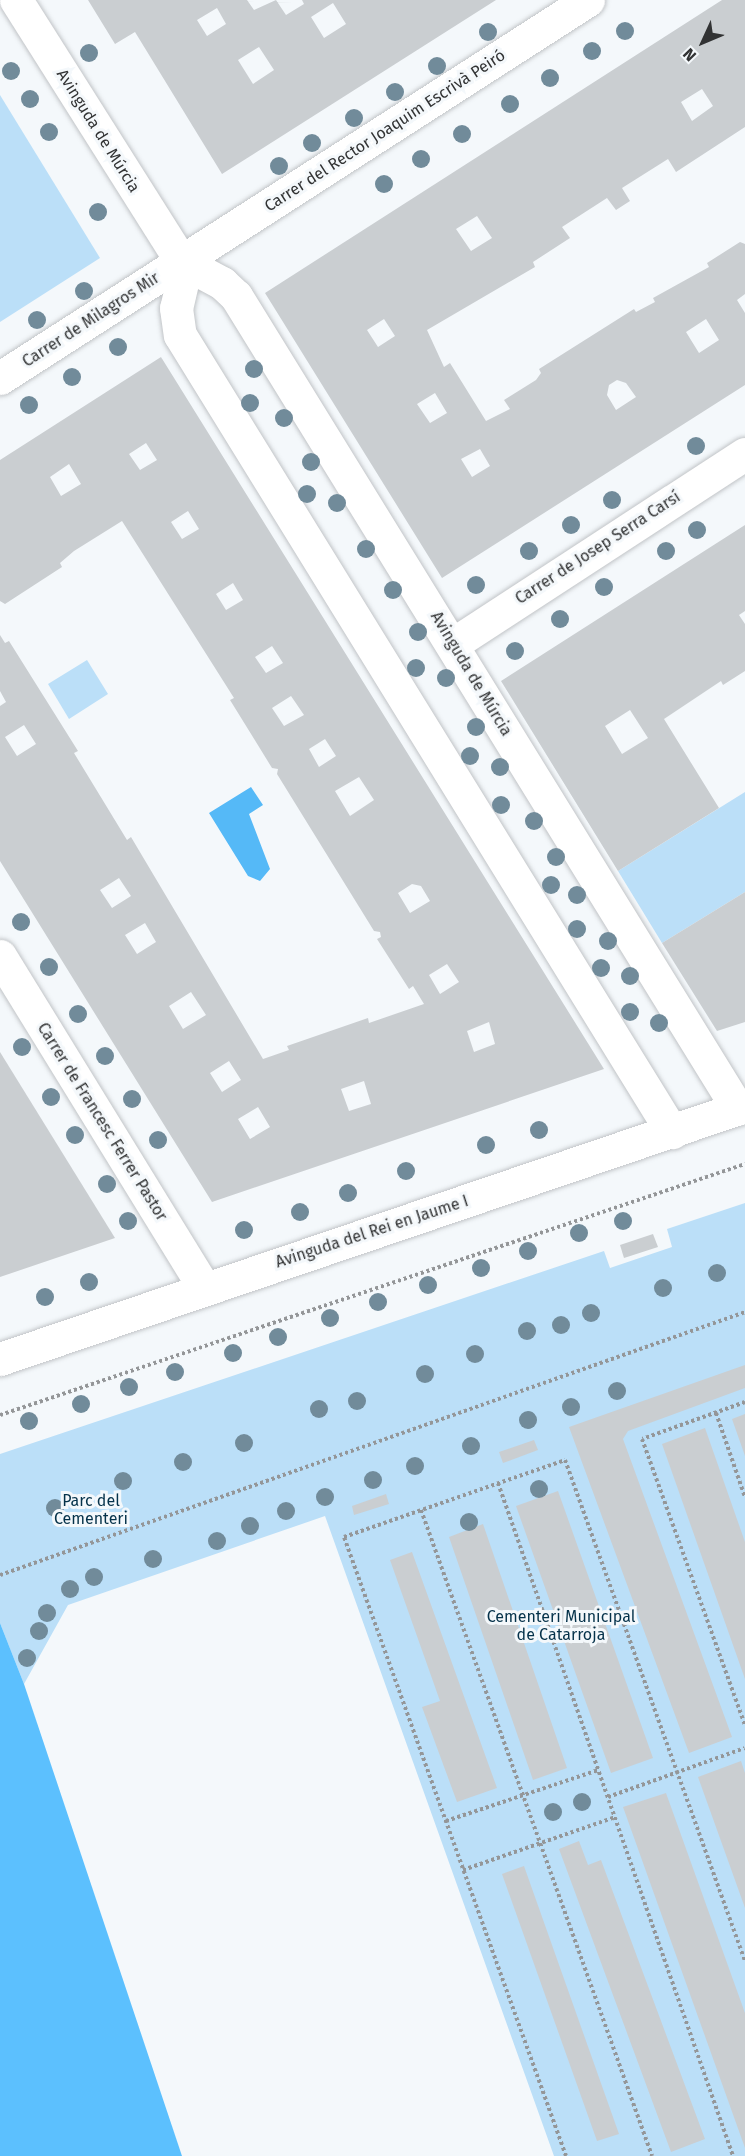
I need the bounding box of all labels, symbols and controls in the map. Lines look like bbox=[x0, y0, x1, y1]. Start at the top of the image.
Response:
north arrow bbox=[673, 12, 733, 72]
text: N bbox=[679, 44, 700, 65]
street label: Carrer del Rector Joaquim Escrivà Peiró bbox=[261, 46, 509, 216]
street label: Avinguda de Múrcia bbox=[52, 66, 144, 196]
street label: Carrer de Milagros Mir bbox=[19, 269, 163, 371]
street label: Carrer de Josep Serra Carsí bbox=[512, 487, 684, 609]
street label: Avinguda de Múrcia bbox=[426, 608, 516, 740]
street label: Carrer de Francesc Ferrer Pastor bbox=[33, 1019, 171, 1225]
street label: Avinguda del Rei en Jaume I bbox=[273, 1192, 471, 1272]
park label: Parc del Cementeri bbox=[54, 1491, 128, 1529]
park label: Cementeri Municipal de Catarroja bbox=[487, 1607, 635, 1645]

